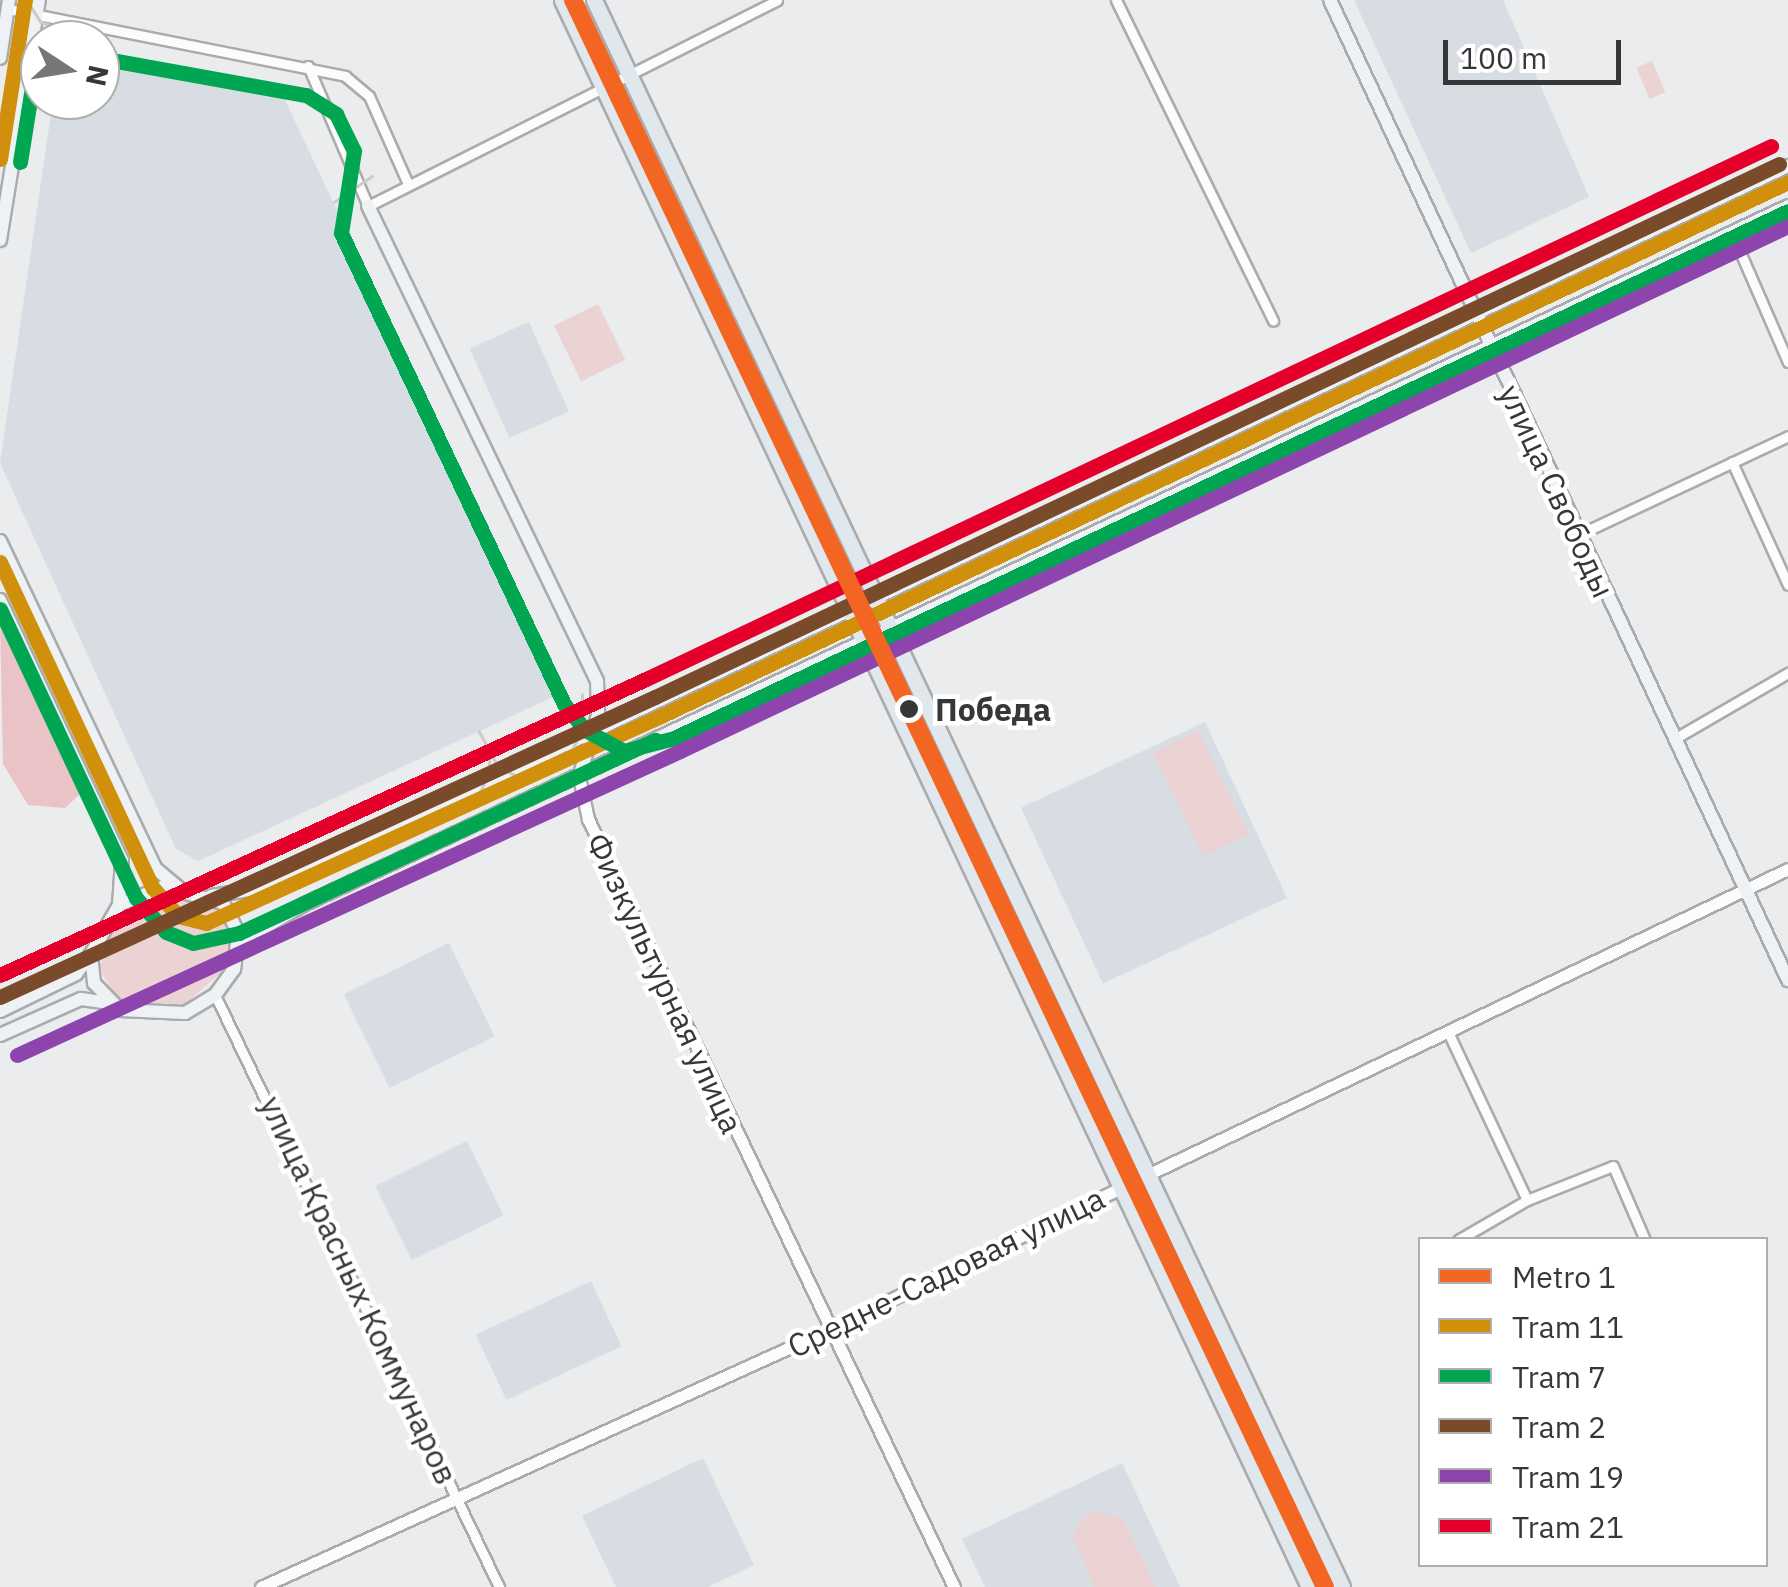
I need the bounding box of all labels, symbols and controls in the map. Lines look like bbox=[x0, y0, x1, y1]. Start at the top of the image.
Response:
north arrow bbox=[20, 20, 120, 120]
scale bar bbox=[1448, 20, 1626, 82]
text: 100 m bbox=[1460, 38, 1547, 77]
text: N bbox=[78, 62, 118, 90]
street label: улица Свободы bbox=[1491, 379, 1623, 603]
place label: Победа bbox=[935, 690, 1051, 728]
marker: Победа bbox=[892, 692, 926, 726]
street label: Физкультурная улица bbox=[579, 827, 751, 1139]
street label: улица Красных Коммунаров bbox=[252, 1090, 466, 1490]
street label: Средне-Садовая улица bbox=[781, 1178, 1111, 1366]
legend bbox=[1418, 1237, 1768, 1567]
text: Metro 1 bbox=[1512, 1257, 1616, 1296]
text: Tram 11 bbox=[1512, 1307, 1624, 1346]
text: Tram 7 bbox=[1512, 1357, 1606, 1396]
text: Tram 2 bbox=[1512, 1407, 1606, 1446]
text: Tram 19 bbox=[1512, 1457, 1624, 1496]
text: Tram 21 bbox=[1512, 1507, 1624, 1546]

